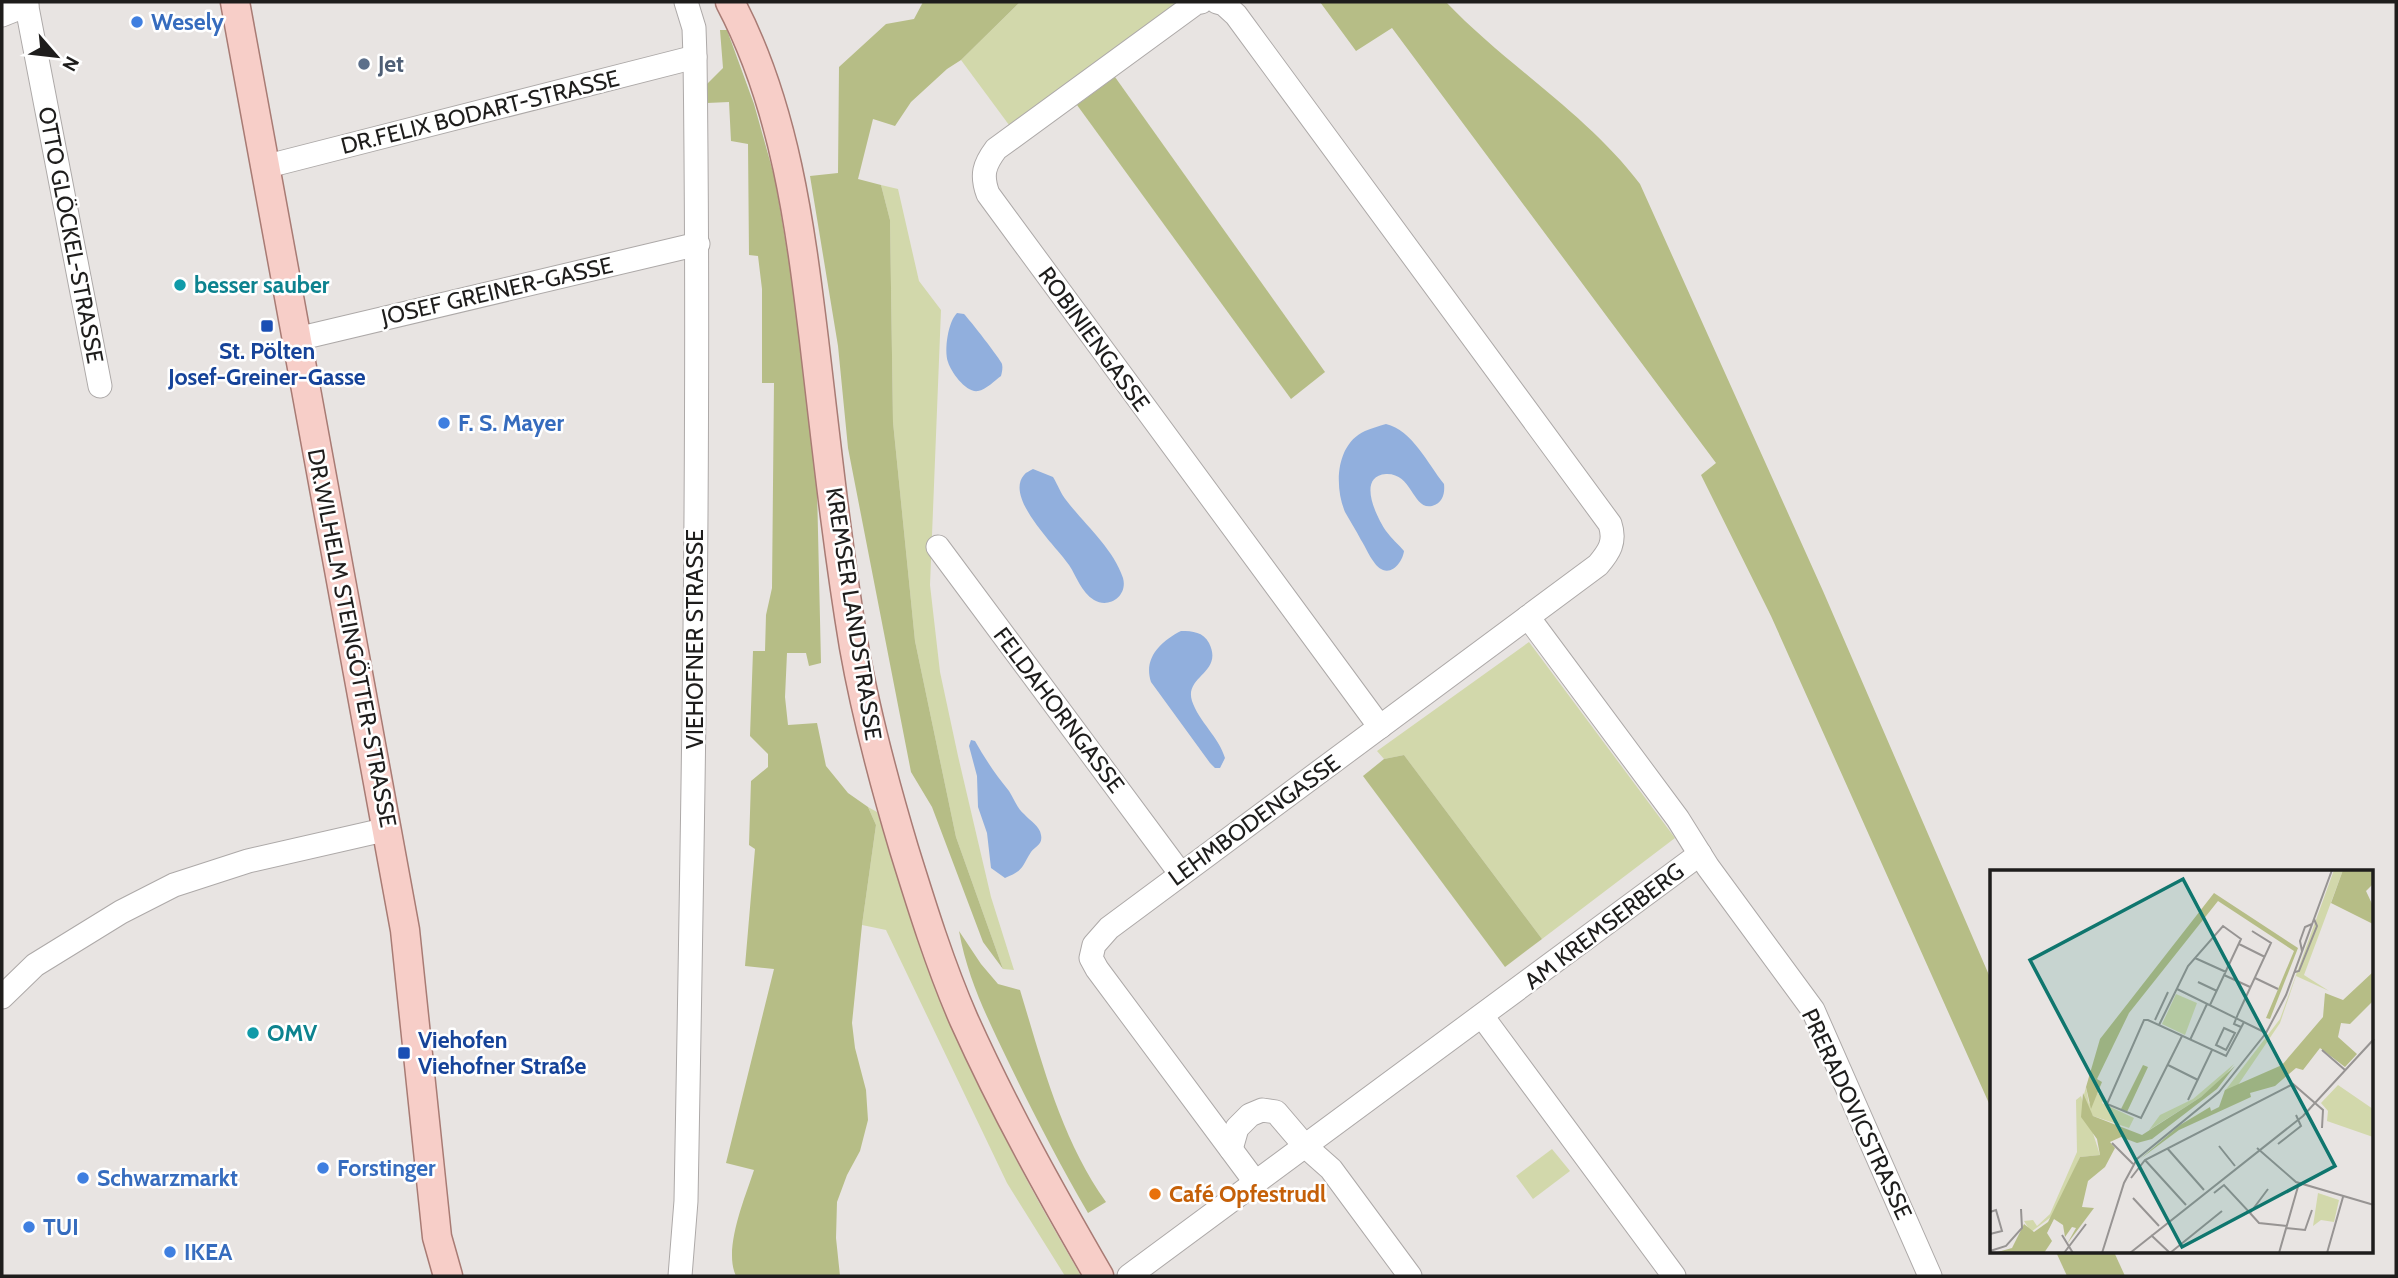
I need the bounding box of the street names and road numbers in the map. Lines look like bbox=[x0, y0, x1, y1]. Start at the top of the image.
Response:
street label: DR.FELIX BODART-STRASSE bbox=[338, 64, 622, 160]
street label: OTTO GLÖCKEL-STRASSE bbox=[32, 104, 110, 366]
street label: JOSEF GREINER-GASSE bbox=[378, 251, 615, 331]
street label: ROBINIENGASSE bbox=[1032, 261, 1156, 417]
street label: DR.WILHELM STEINGÖTTER-STRASSE bbox=[302, 446, 402, 830]
street label: KREMSER LANDSTRASSE bbox=[820, 486, 888, 742]
street label: VIEHOFNER STRASSE bbox=[681, 529, 709, 749]
street label: FELDAHORNGASSE bbox=[988, 622, 1130, 798]
street label: LEHMBODENGASSE bbox=[1163, 748, 1345, 892]
street label: AM KREMSERBERG bbox=[1519, 857, 1689, 995]
street label: PRERADOVICSTRASSE bbox=[1796, 1004, 1918, 1224]

